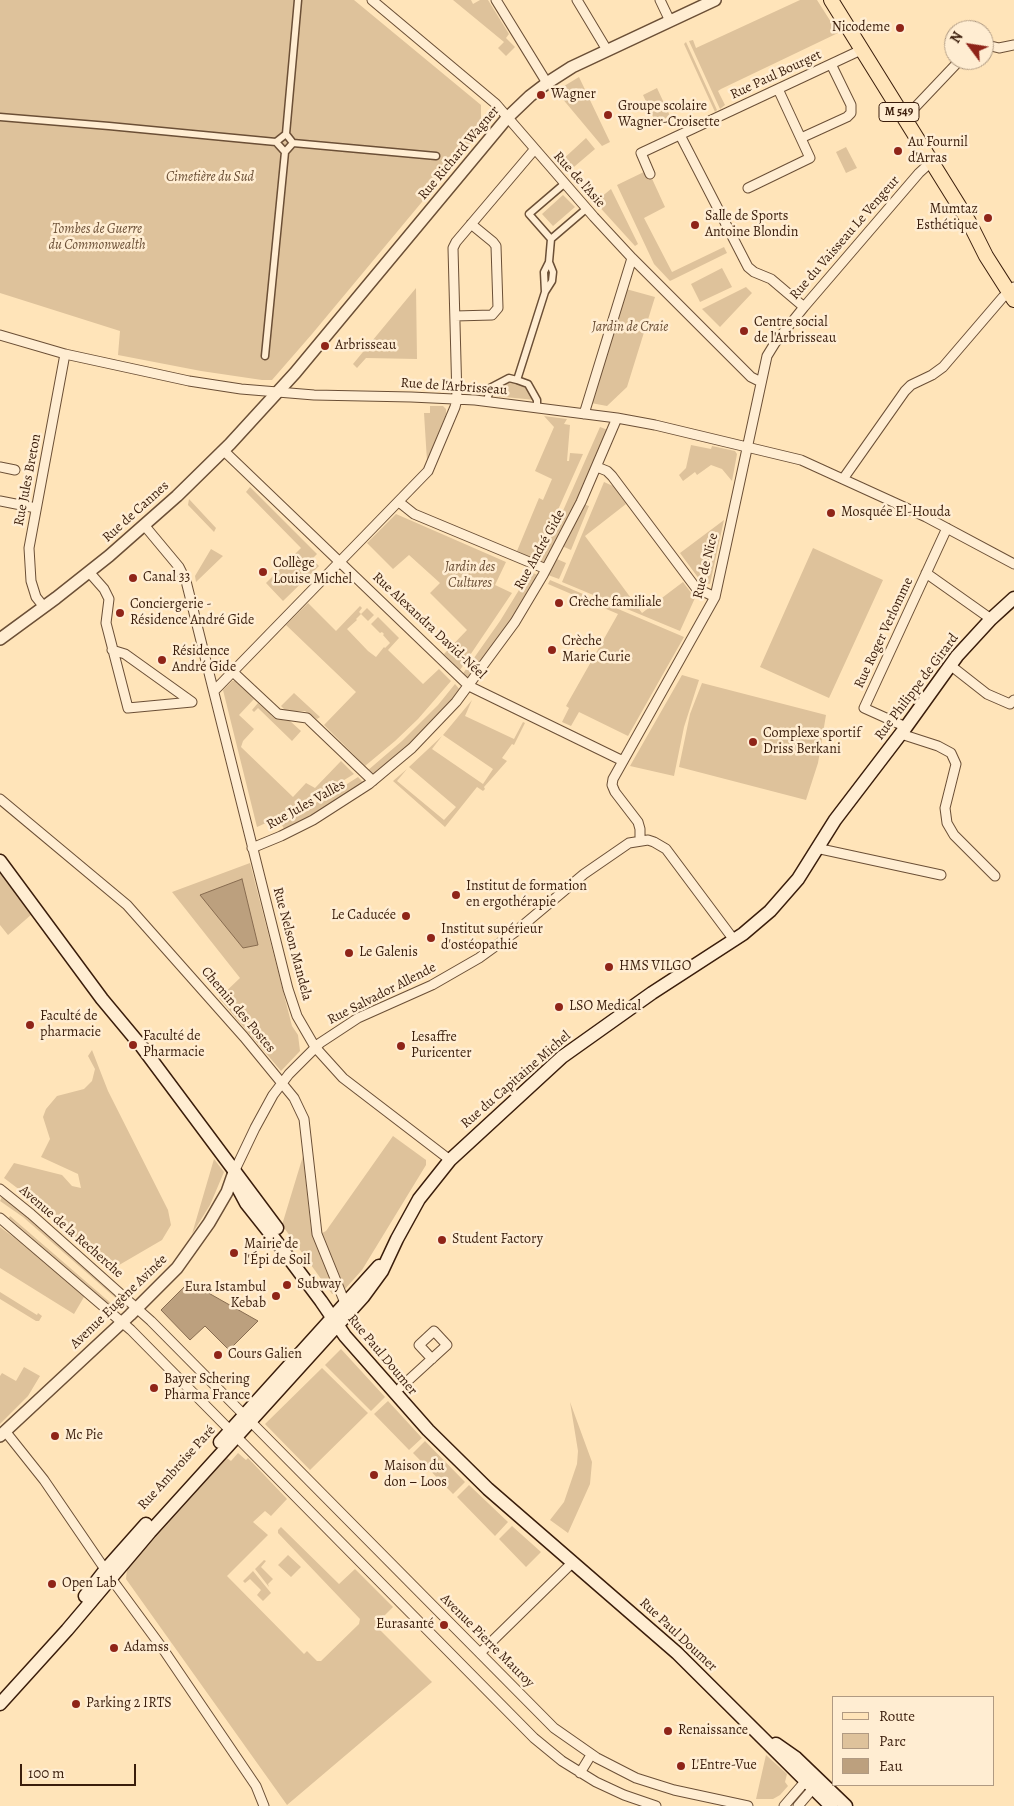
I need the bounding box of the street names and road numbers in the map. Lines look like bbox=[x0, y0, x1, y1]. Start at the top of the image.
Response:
street label: Rue Paul Bourget bbox=[728, 47, 824, 103]
road number: M 549 bbox=[879, 102, 919, 121]
street label: Rue Richard Wagner bbox=[415, 103, 503, 203]
street label: Rue de l'Asie bbox=[549, 148, 609, 212]
street label: Rue du Vaisseau Le Vengeur bbox=[787, 173, 903, 303]
street label: Rue de l'Arbrisseau bbox=[400, 375, 508, 399]
street label: Rue Jules Breton bbox=[11, 432, 45, 528]
street label: Rue de Cannes bbox=[99, 478, 173, 546]
street label: Rue André Gide bbox=[511, 507, 569, 593]
street label: Rue de Nice bbox=[690, 531, 722, 601]
street label: Rue Alexandra David-Néel bbox=[369, 569, 489, 683]
street label: Rue Roger Verlomme bbox=[851, 575, 917, 691]
street label: Rue Philippe de Girard bbox=[871, 630, 963, 744]
street label: Rue Jules Vallès bbox=[264, 777, 348, 833]
street label: Rue Nelson Mandela bbox=[269, 885, 315, 1003]
street label: Rue Salvador Allende bbox=[325, 959, 439, 1029]
street label: Chemin des Postes bbox=[197, 964, 279, 1056]
street label: Rue du Capitaine Michel bbox=[458, 1028, 574, 1132]
street label: Avenue de la Recherche bbox=[15, 1182, 127, 1282]
street label: Avenue Eugène Avinée bbox=[67, 1251, 171, 1353]
street label: Rue Paul Doumer bbox=[343, 1311, 421, 1399]
street label: Rue Ambroise Paré bbox=[135, 1422, 219, 1514]
street label: Avenue Pierre Mauroy bbox=[437, 1591, 537, 1691]
street label: Rue Paul Doumer bbox=[636, 1595, 720, 1675]

